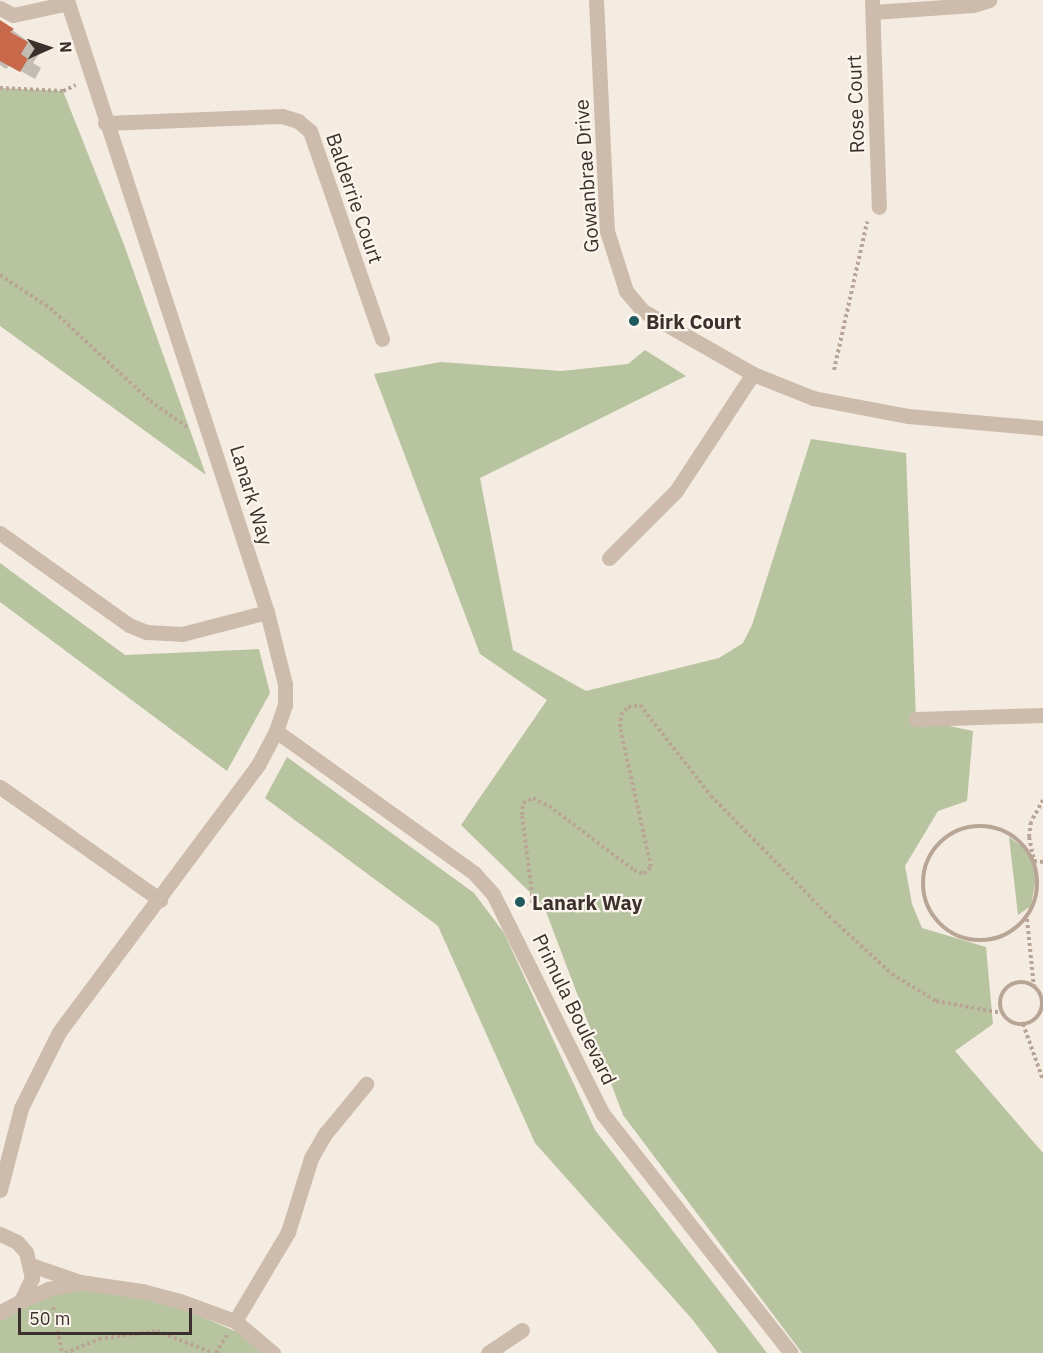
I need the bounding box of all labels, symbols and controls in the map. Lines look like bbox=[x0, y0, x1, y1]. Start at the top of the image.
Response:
north arrow bbox=[18, 18, 78, 78]
text: N bbox=[56, 41, 76, 53]
street label: Rose Court bbox=[841, 54, 869, 154]
street label: Gowanbrae Drive bbox=[569, 98, 603, 254]
street label: Balderrie Court bbox=[321, 130, 389, 266]
place label: Birk Court bbox=[646, 309, 741, 333]
marker: Birk Court bbox=[627, 314, 641, 328]
street label: Lanark Way bbox=[225, 442, 279, 548]
place label: Lanark Way bbox=[532, 890, 642, 914]
marker: Lanark Way bbox=[513, 895, 527, 909]
street label: Primula Boulevard bbox=[528, 930, 622, 1088]
scale bar bbox=[21, 1296, 195, 1334]
text: 50 m bbox=[29, 1307, 71, 1330]

